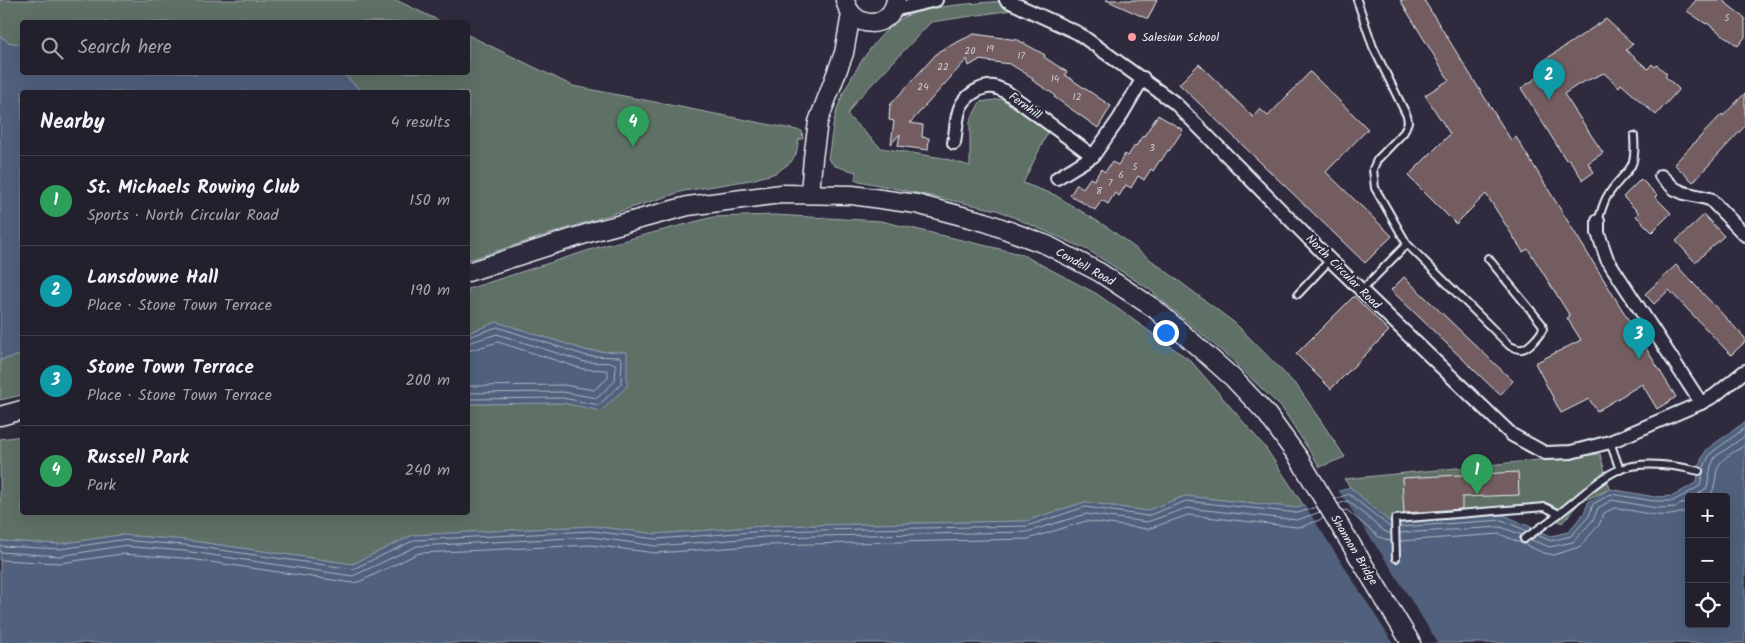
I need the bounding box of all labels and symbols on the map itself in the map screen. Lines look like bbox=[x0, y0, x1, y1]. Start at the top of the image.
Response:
house number: 5 bbox=[1724, 10, 1730, 26]
place label: Salesian School bbox=[1142, 28, 1219, 47]
marker: Salesian School bbox=[1126, 31, 1138, 43]
house number: 19 bbox=[986, 41, 994, 57]
house number: 20 bbox=[965, 43, 975, 59]
house number: 17 bbox=[1017, 48, 1025, 64]
house number: 22 bbox=[937, 59, 949, 75]
pin: 2 bbox=[1533, 59, 1565, 100]
house number: 14 bbox=[1051, 71, 1060, 87]
house number: 24 bbox=[917, 79, 929, 95]
street label: Fernhill bbox=[1004, 87, 1046, 125]
house number: 12 bbox=[1073, 89, 1082, 105]
pin: 4 bbox=[617, 106, 649, 147]
house number: 3 bbox=[1149, 140, 1155, 156]
house number: 5 bbox=[1132, 159, 1138, 175]
house number: 6 bbox=[1118, 167, 1124, 183]
house number: 7 bbox=[1108, 175, 1113, 191]
house number: 8 bbox=[1096, 183, 1103, 199]
street label: North Circular Road bbox=[1301, 230, 1386, 315]
street label: Condell Road bbox=[1052, 243, 1119, 292]
pin: 3 bbox=[1623, 318, 1655, 359]
your location bbox=[1153, 320, 1179, 346]
pin: 1 bbox=[1461, 454, 1493, 495]
street label: Shannon Bridge bbox=[1325, 511, 1383, 589]

